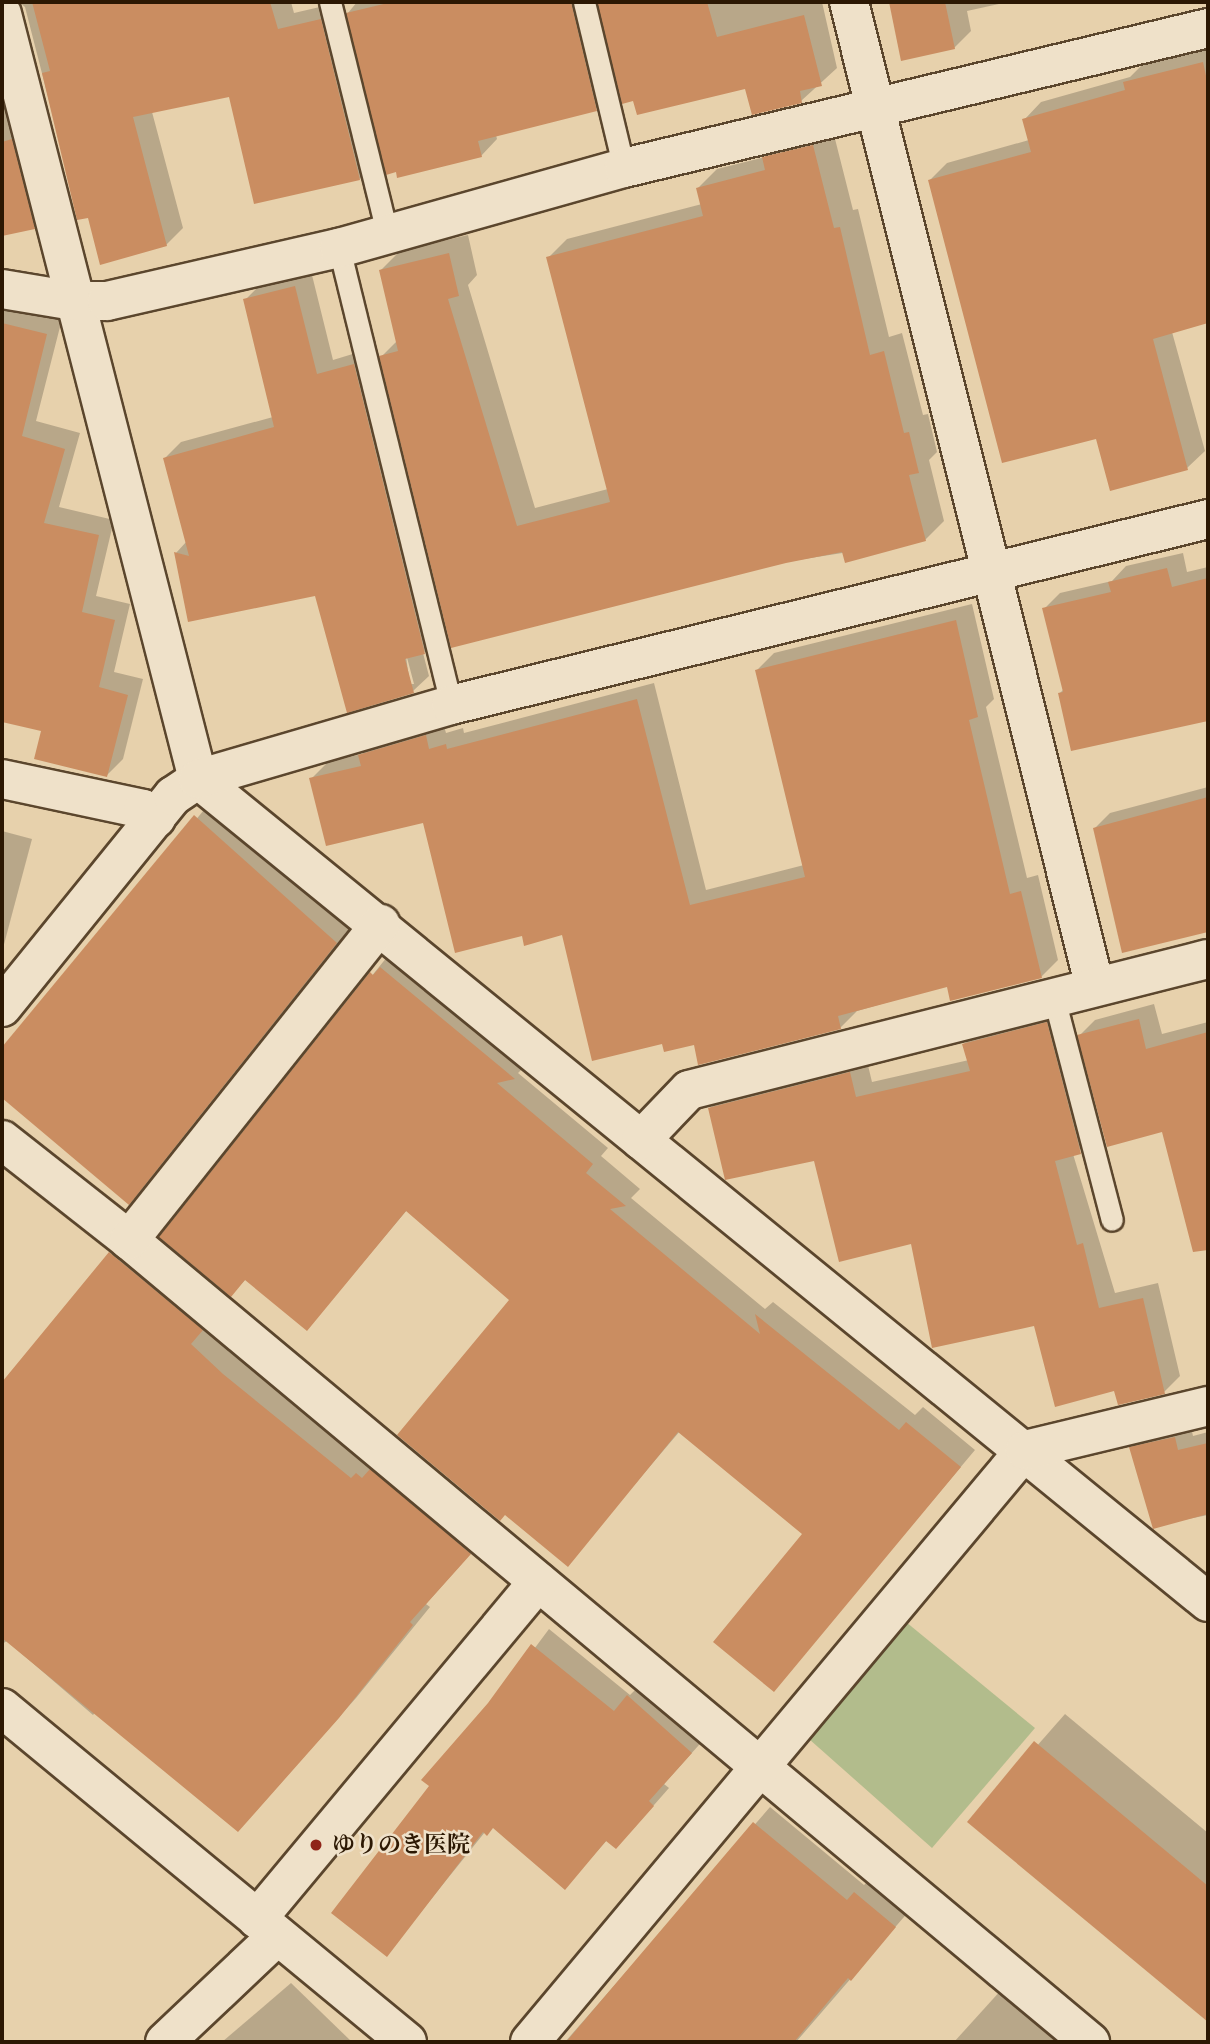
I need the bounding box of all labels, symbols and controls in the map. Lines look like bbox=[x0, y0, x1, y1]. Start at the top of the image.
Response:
place label: ゆりのき医院 bbox=[332, 1831, 470, 1859]
marker: ゆりのき医院 bbox=[306, 1835, 326, 1855]

